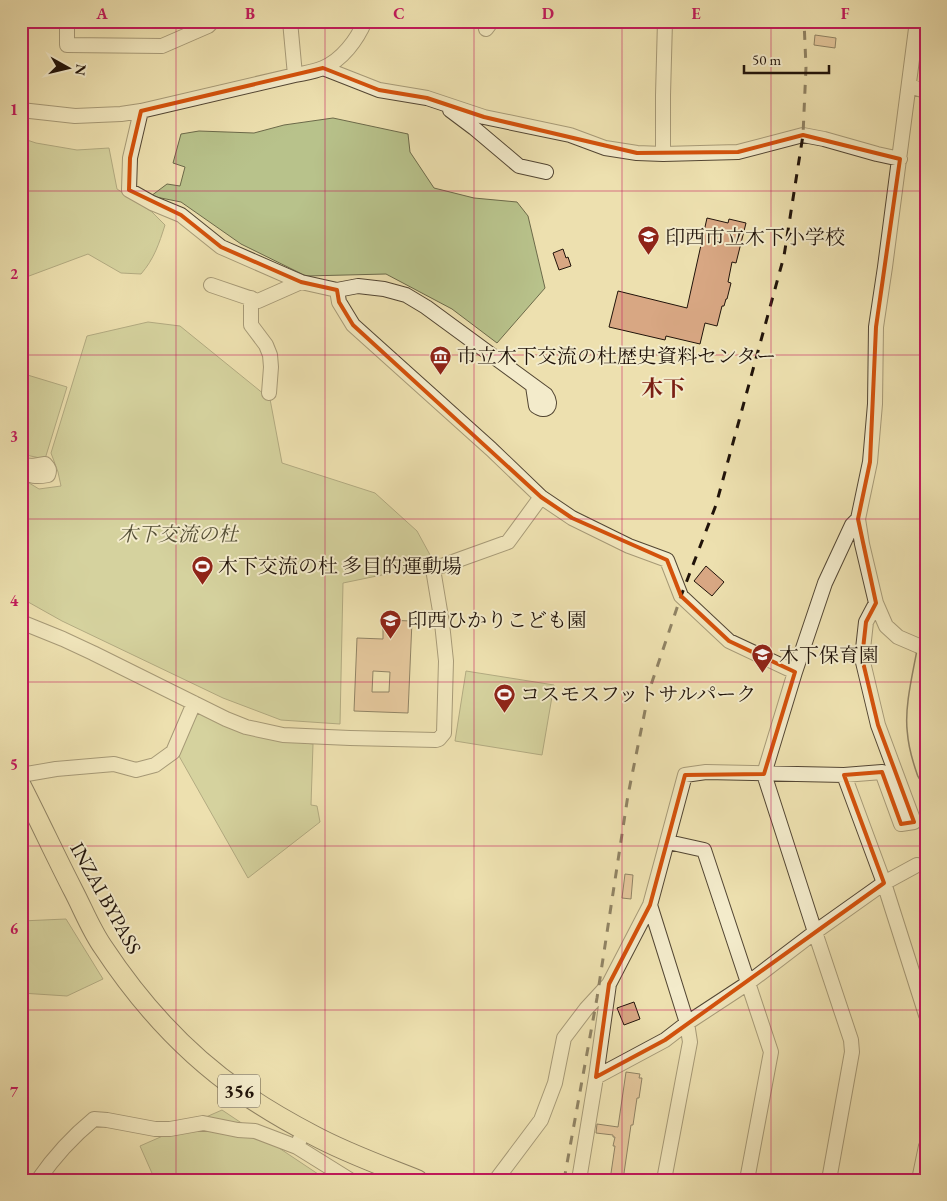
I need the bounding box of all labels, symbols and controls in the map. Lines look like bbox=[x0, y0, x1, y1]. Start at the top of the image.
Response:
text: A bbox=[95, 3, 108, 24]
text: B bbox=[245, 3, 255, 24]
text: C bbox=[393, 3, 405, 24]
text: D bbox=[542, 3, 554, 24]
text: E bbox=[691, 3, 701, 24]
text: F bbox=[841, 3, 850, 24]
north arrow bbox=[42, 42, 92, 92]
scale bar bbox=[744, 42, 830, 74]
text: 50 m bbox=[752, 50, 781, 69]
text: N bbox=[71, 63, 91, 77]
text: 1 bbox=[10, 99, 18, 120]
place label: 印西市立木下小学校 bbox=[665, 224, 845, 250]
school or university icon: 印西市立木下小学校 bbox=[637, 225, 661, 256]
text: 2 bbox=[10, 263, 19, 284]
place label: 市立木下交流の杜歴史資料センター bbox=[457, 343, 776, 369]
museum icon: 市立木下交流の杜歴史資料センター bbox=[429, 344, 453, 375]
district label: 木下 bbox=[641, 374, 685, 403]
text: 3 bbox=[10, 426, 18, 447]
park label: 木下交流の杜 bbox=[118, 521, 240, 547]
place label: 木下交流の杜 多目的運動場 bbox=[218, 553, 462, 579]
sports icon: 木下交流の杜 多目的運動場 bbox=[190, 554, 214, 585]
text: 4 bbox=[10, 590, 19, 611]
place label: 印西ひかりこども園 bbox=[407, 607, 587, 633]
school or university icon: 印西ひかりこども園 bbox=[379, 608, 403, 639]
place label: 木下保育園 bbox=[779, 642, 879, 668]
school or university icon: 木下保育園 bbox=[751, 643, 775, 674]
place label: コスモスフットサルパーク bbox=[520, 681, 756, 707]
sports icon: コスモスフットサルパーク bbox=[492, 682, 516, 713]
text: 5 bbox=[10, 754, 18, 775]
street label: INZAI BYPASS bbox=[65, 838, 147, 958]
text: 6 bbox=[10, 918, 19, 939]
road number: 356 bbox=[218, 1074, 260, 1108]
text: 7 bbox=[10, 1081, 19, 1102]

